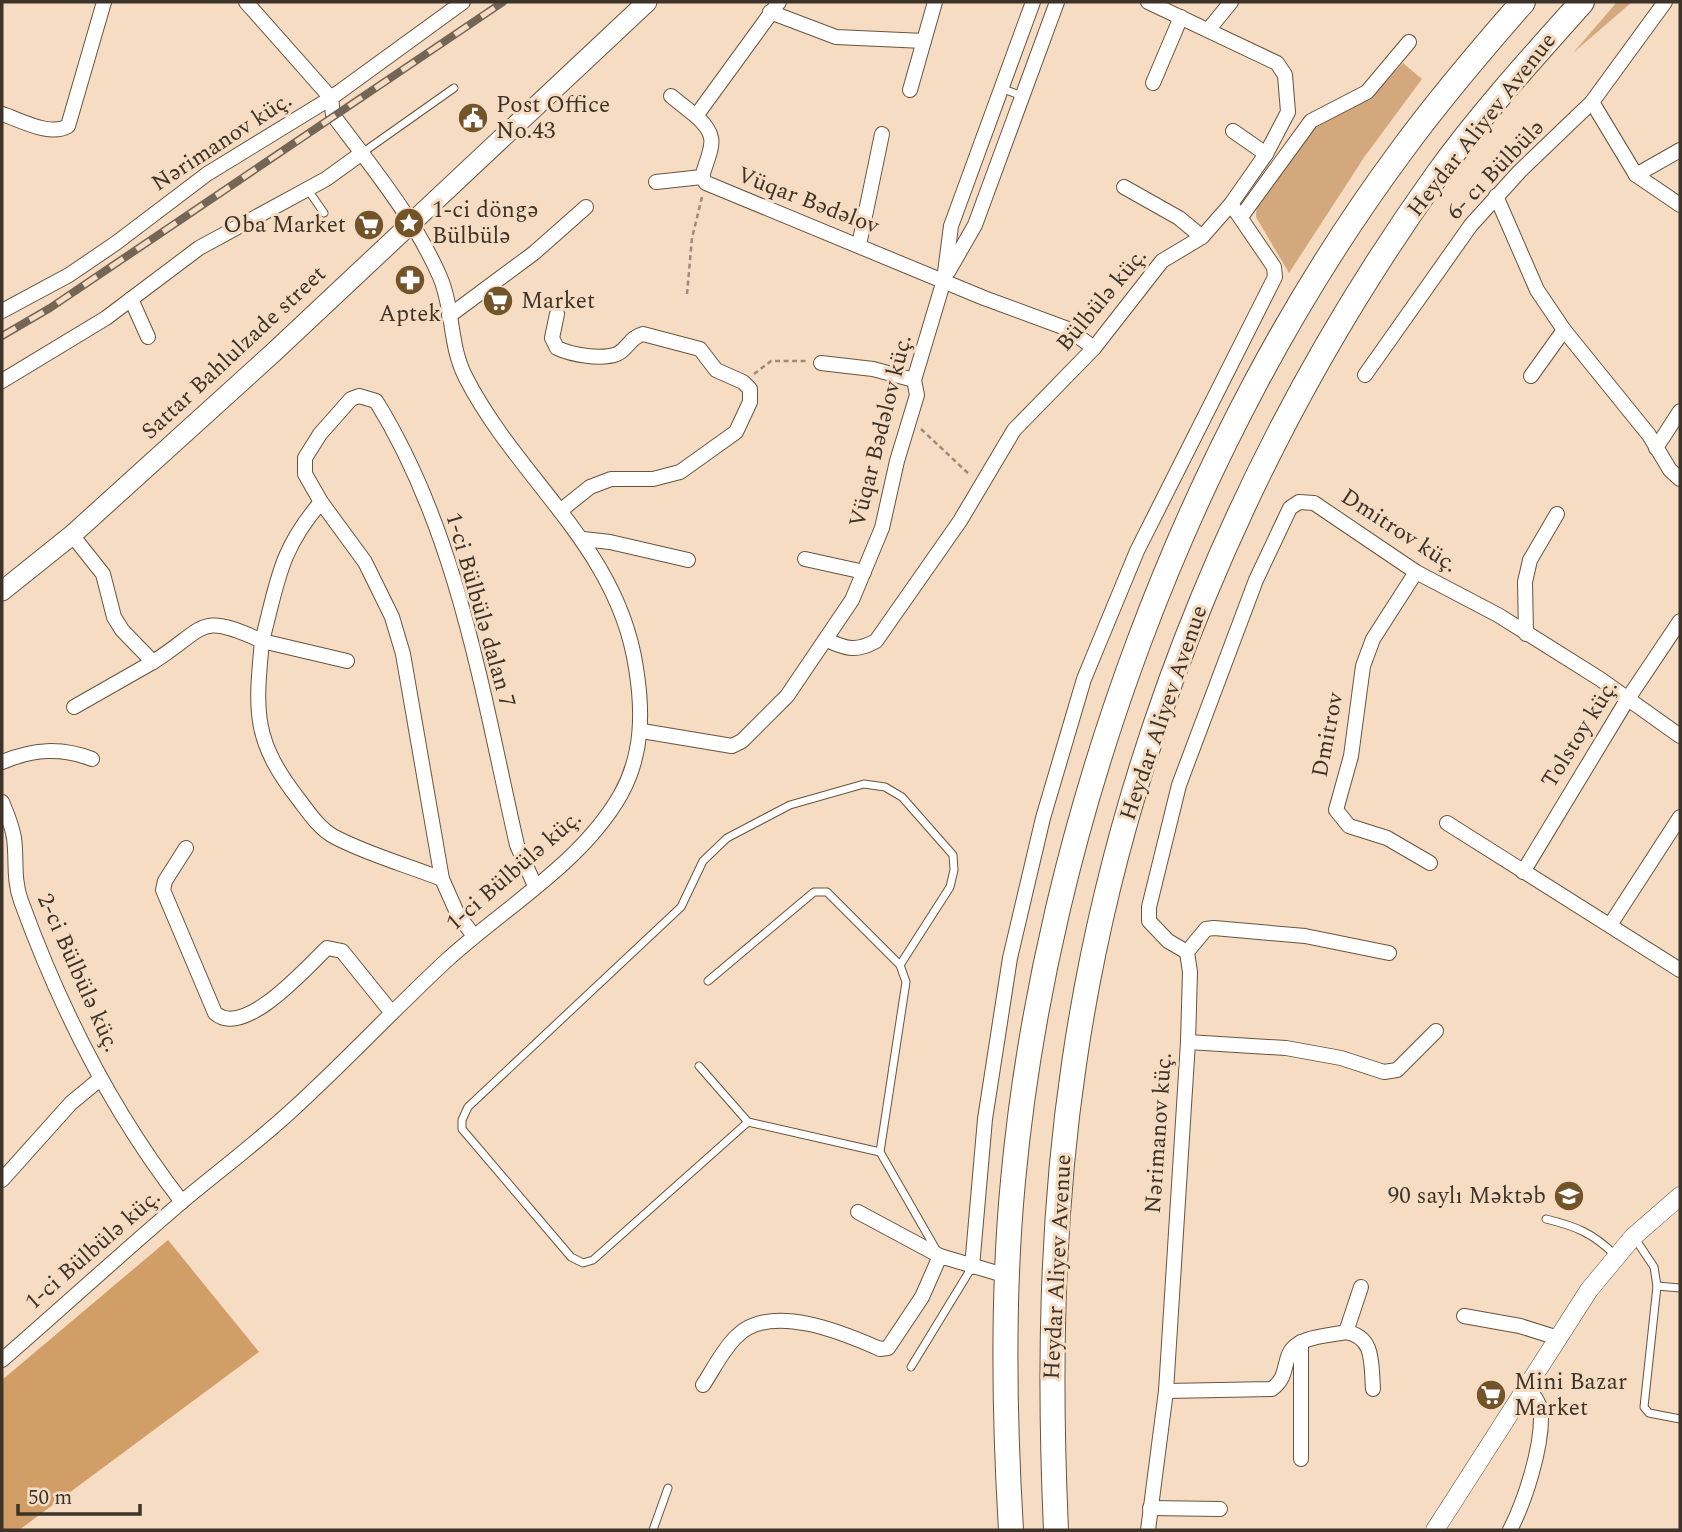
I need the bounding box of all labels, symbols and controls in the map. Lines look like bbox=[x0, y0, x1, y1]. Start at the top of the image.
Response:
street label: Heydar Aliyev Avenue bbox=[1399, 25, 1565, 225]
street label: Nərimanov küç. bbox=[145, 83, 299, 201]
place label: Post Office No.43 bbox=[496, 88, 610, 149]
public building icon: Post Office No.43 bbox=[456, 101, 490, 135]
street label: 6- cı Bülbülə bbox=[1439, 112, 1553, 228]
street label: Vüqar Bədəlov bbox=[732, 158, 885, 244]
place label: 1-ci döngə Bülbülə bbox=[432, 193, 538, 254]
place icon: 1-ci döngə Bülbülə bbox=[392, 206, 426, 240]
place label: Oba Market bbox=[223, 208, 346, 243]
supermarket icon: Oba Market bbox=[352, 208, 386, 242]
street label: Bülbülə küç. bbox=[1048, 240, 1156, 360]
street label: Sattar Bahlulzade street bbox=[134, 258, 334, 448]
pharmacy icon: Aptek bbox=[393, 263, 427, 297]
supermarket icon: Market bbox=[481, 284, 515, 318]
place label: Market bbox=[521, 284, 595, 319]
place label: Aptek bbox=[379, 297, 441, 332]
street label: Vüqar Bədəlov küç. bbox=[840, 331, 922, 531]
street label: Dmitrov küç. bbox=[1334, 480, 1464, 582]
street label: 1-ci Bülbülə dalan 7 bbox=[435, 508, 525, 712]
street label: Heydar Aliyev Avenue bbox=[1111, 601, 1217, 825]
street label: Tolstoy küç. bbox=[1533, 673, 1627, 795]
street label: Dmitrov bbox=[1303, 689, 1354, 780]
street label: 1-ci Bülbülə küç. bbox=[438, 802, 590, 940]
street label: 2-ci Bülbülə küç. bbox=[27, 888, 129, 1058]
street label: Nərimanov küç. bbox=[1136, 1051, 1182, 1215]
street label: Heydar Aliyev Avenue bbox=[1035, 1153, 1081, 1381]
place label: 90 saylı Məktəb bbox=[1388, 1179, 1546, 1214]
school or university icon: 90 saylı Məktəb bbox=[1552, 1179, 1586, 1213]
street label: 1-ci Bülbülə küç. bbox=[17, 1181, 169, 1319]
place label: Mini Bazar Market bbox=[1514, 1365, 1627, 1426]
supermarket icon: Mini Bazar Market bbox=[1474, 1378, 1508, 1412]
scale bar bbox=[18, 1472, 140, 1516]
text: 50 m bbox=[28, 1482, 72, 1514]

